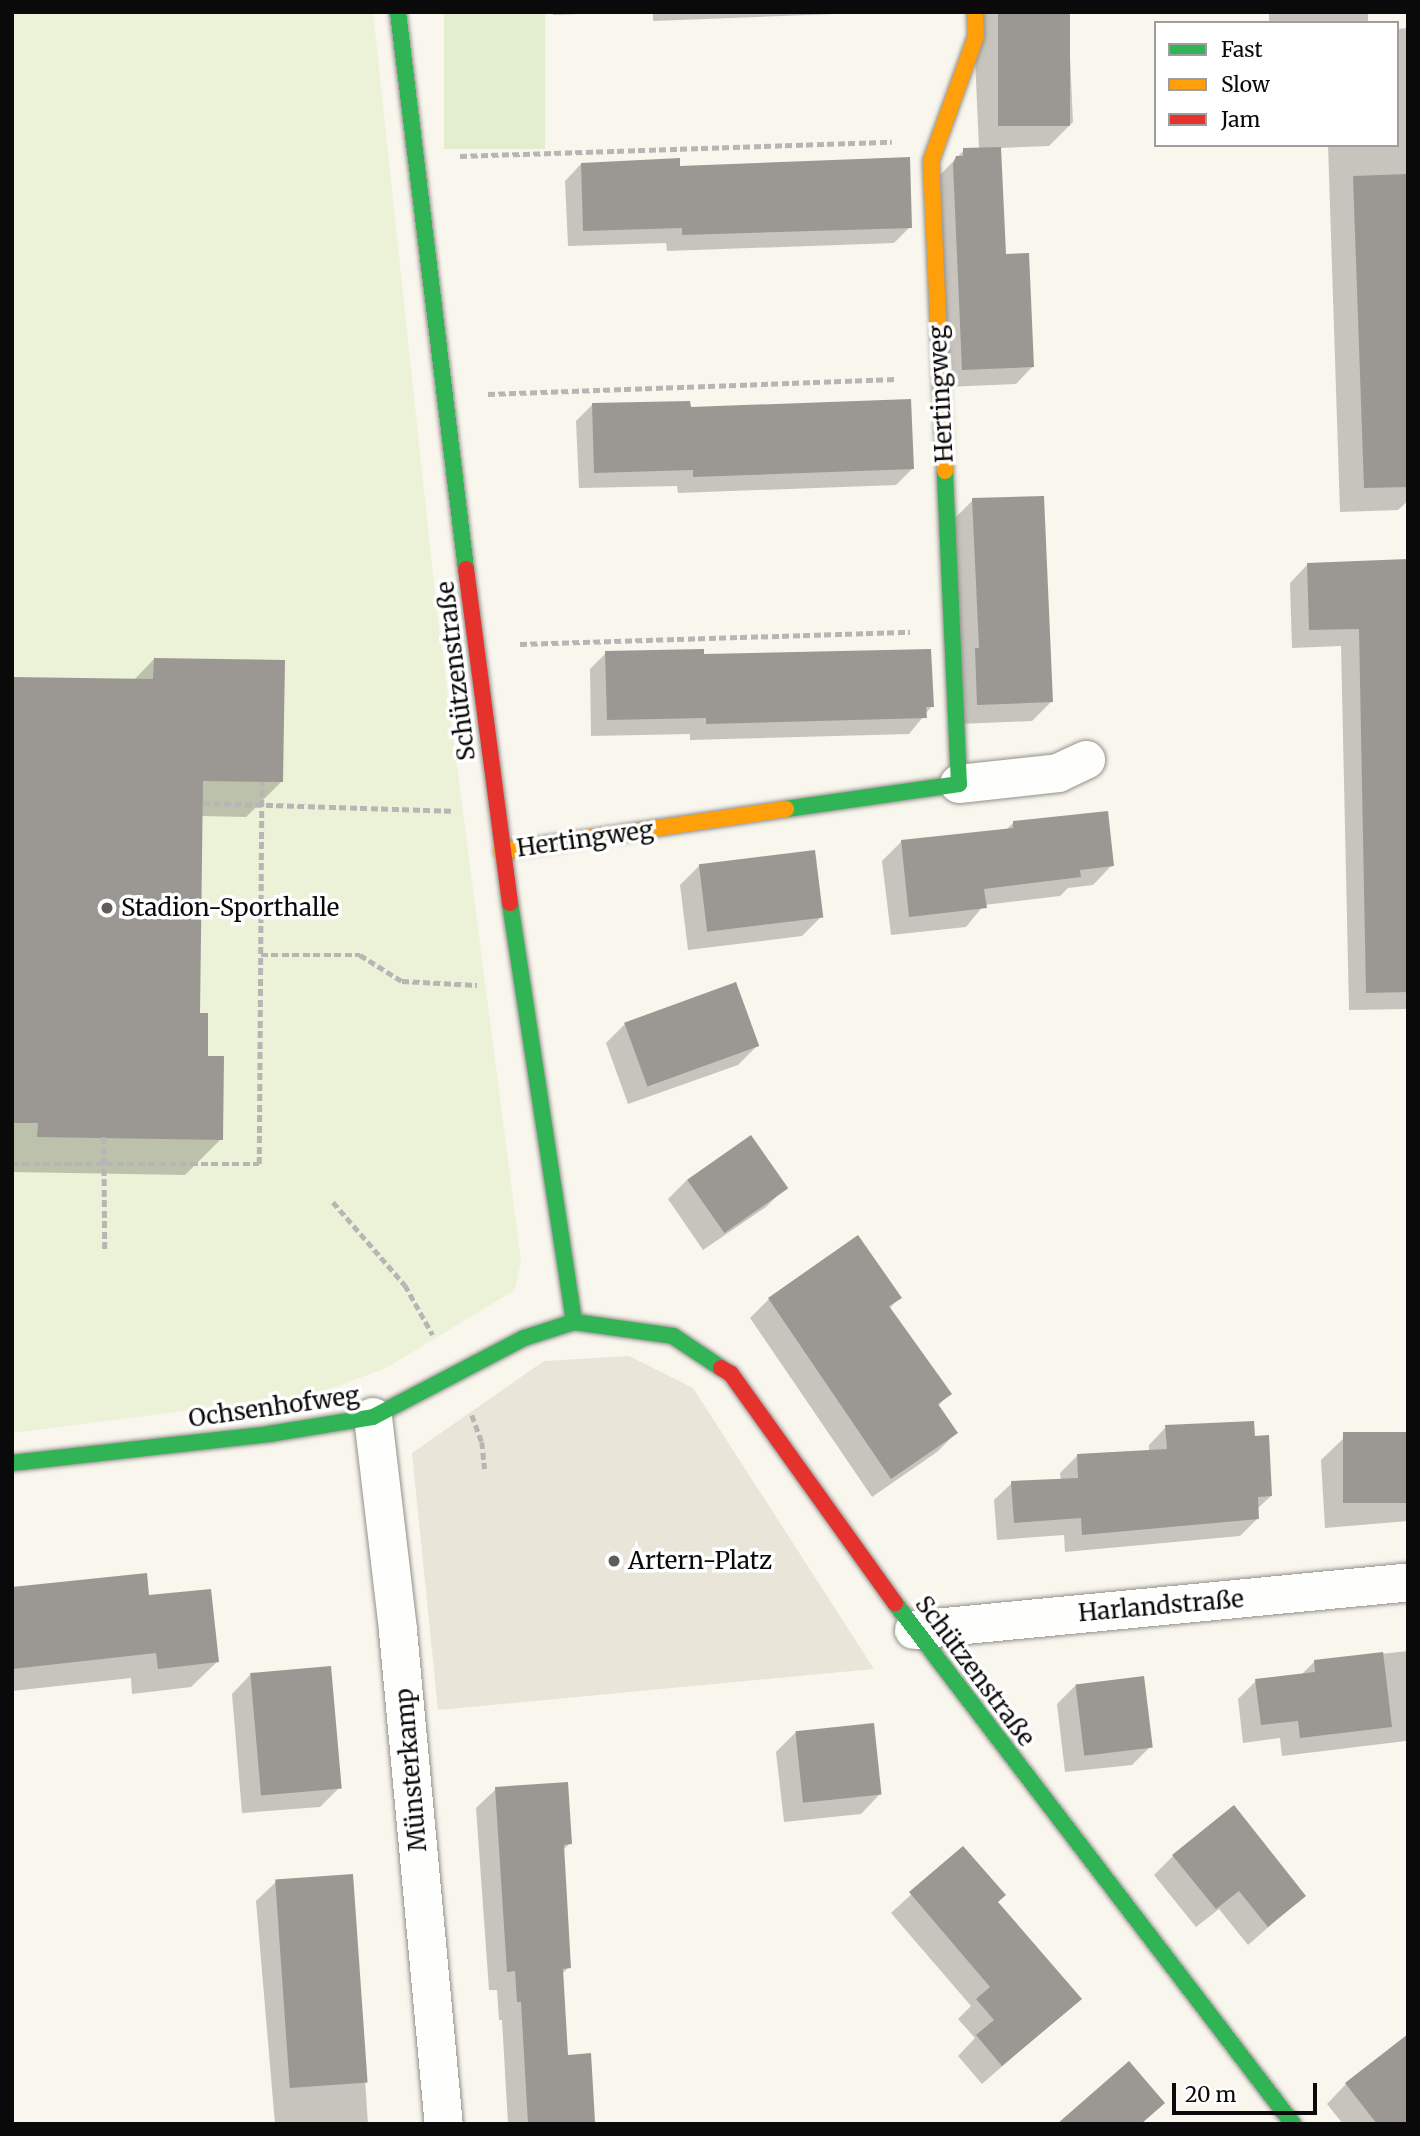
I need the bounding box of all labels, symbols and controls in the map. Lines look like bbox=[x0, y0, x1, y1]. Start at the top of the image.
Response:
legend bbox=[1154, 21, 1399, 147]
text: Fast bbox=[1221, 36, 1263, 63]
text: Slow bbox=[1221, 71, 1270, 98]
text: Jam bbox=[1221, 106, 1260, 133]
street label: Hertingweg bbox=[923, 325, 959, 463]
street label: Schützenstraße bbox=[431, 580, 481, 762]
street label: Hertingweg bbox=[515, 815, 655, 863]
place label: Stadion-Sporthalle bbox=[121, 894, 339, 922]
marker: Stadion-Sporthalle bbox=[99, 900, 115, 916]
street label: Ochsenhofweg bbox=[187, 1381, 361, 1433]
place label: Artern-Platz bbox=[628, 1547, 772, 1575]
marker: Artern-Platz bbox=[606, 1553, 622, 1569]
street label: Harlandstraße bbox=[1077, 1584, 1245, 1628]
street label: Schützenstraße bbox=[909, 1590, 1041, 1752]
street label: Münsterkamp bbox=[390, 1687, 432, 1853]
scale bar bbox=[1175, 2070, 1320, 2114]
text: 20 m bbox=[1185, 2081, 1236, 2108]

